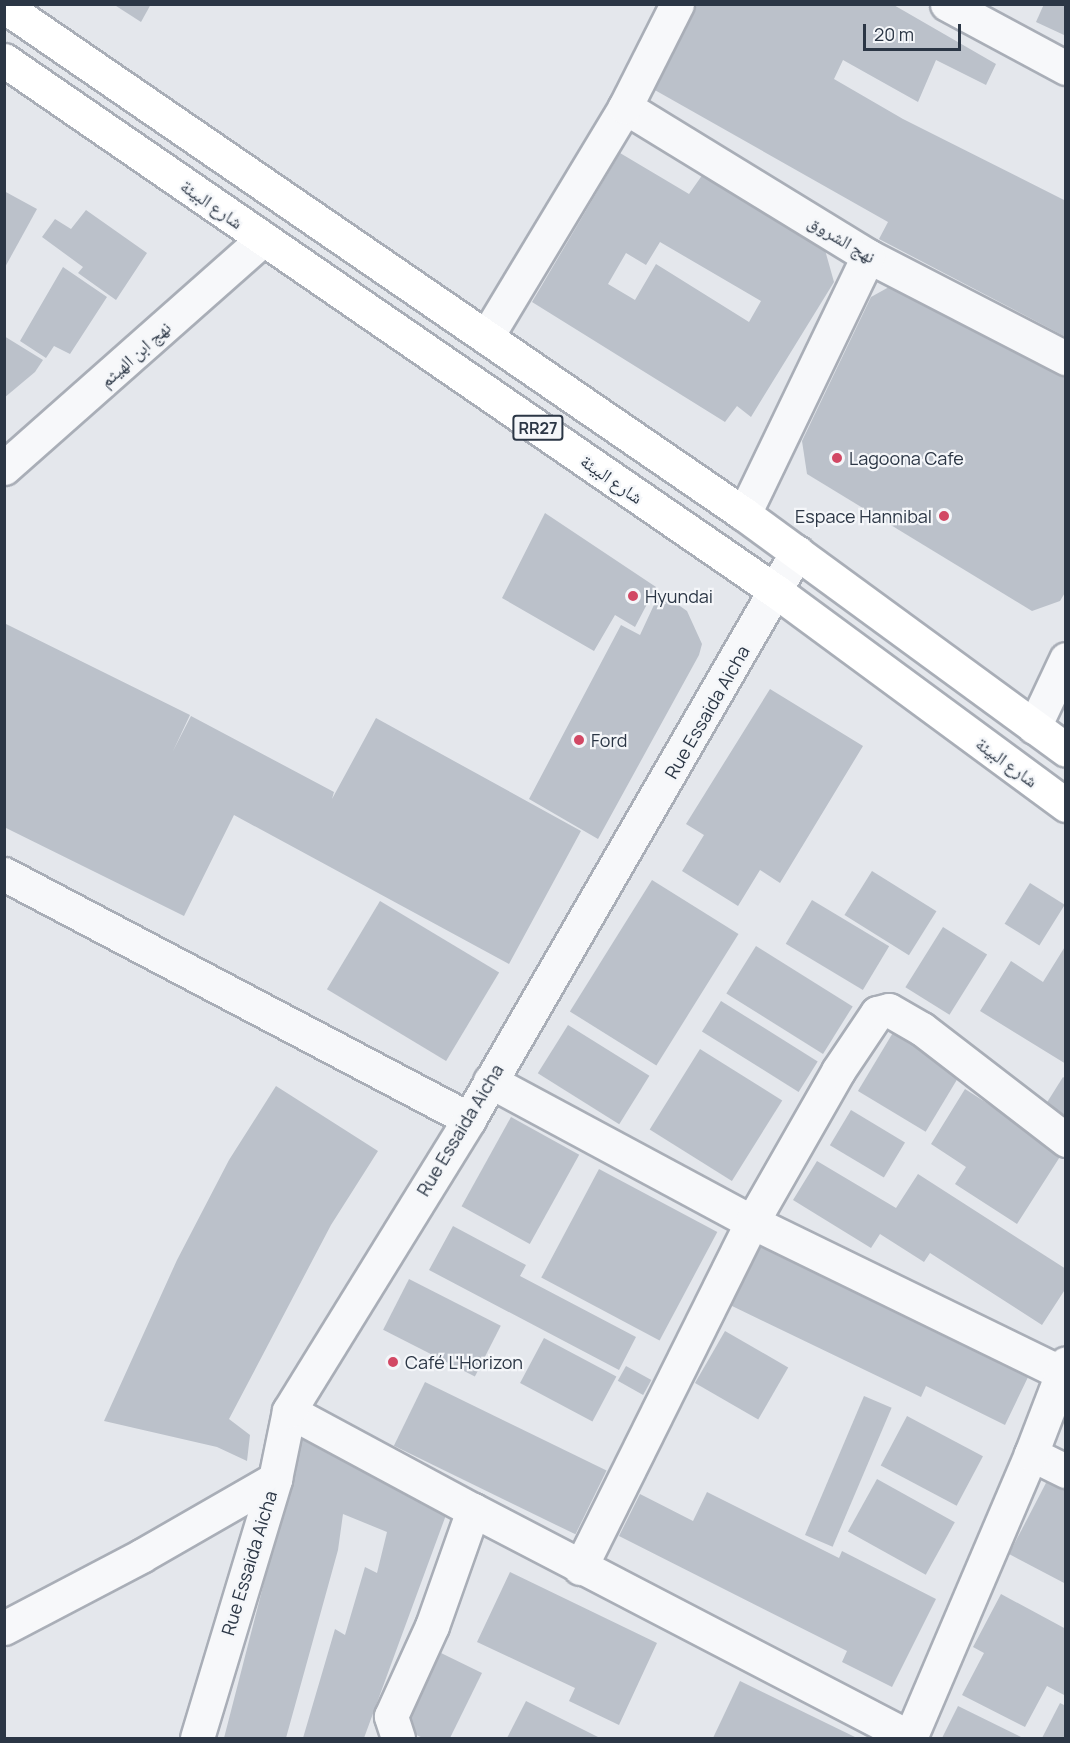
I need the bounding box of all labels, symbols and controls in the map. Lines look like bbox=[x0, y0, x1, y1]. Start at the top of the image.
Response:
scale bar bbox=[866, 12, 964, 50]
text: 20 m bbox=[874, 22, 914, 46]
street label: شارع البيئة bbox=[177, 175, 247, 233]
street label: نهج الشروق bbox=[804, 210, 880, 268]
street label: نهج ابن الهيثم bbox=[95, 316, 175, 392]
road number: RR27 bbox=[511, 415, 565, 441]
place label: Lagoona Cafe bbox=[849, 447, 964, 469]
street label: شارع البيئة bbox=[577, 450, 647, 508]
marker: Lagoona Cafe bbox=[830, 451, 844, 465]
place label: Espace Hannibal bbox=[795, 505, 932, 527]
marker: Espace Hannibal bbox=[937, 509, 951, 523]
place label: Hyundai bbox=[645, 585, 713, 607]
marker: Hyundai bbox=[626, 589, 640, 603]
street label: Rue Essaida Aicha bbox=[660, 642, 754, 782]
place label: Ford bbox=[591, 729, 627, 751]
street label: شارع البيئة bbox=[972, 732, 1042, 792]
marker: Ford bbox=[572, 733, 586, 747]
street label: Rue Essaida Aicha bbox=[412, 1060, 508, 1200]
place label: Café L'Horizon bbox=[405, 1351, 523, 1373]
marker: Café L'Horizon bbox=[386, 1355, 400, 1369]
street label: Rue Essaida Aicha bbox=[217, 1488, 281, 1638]

